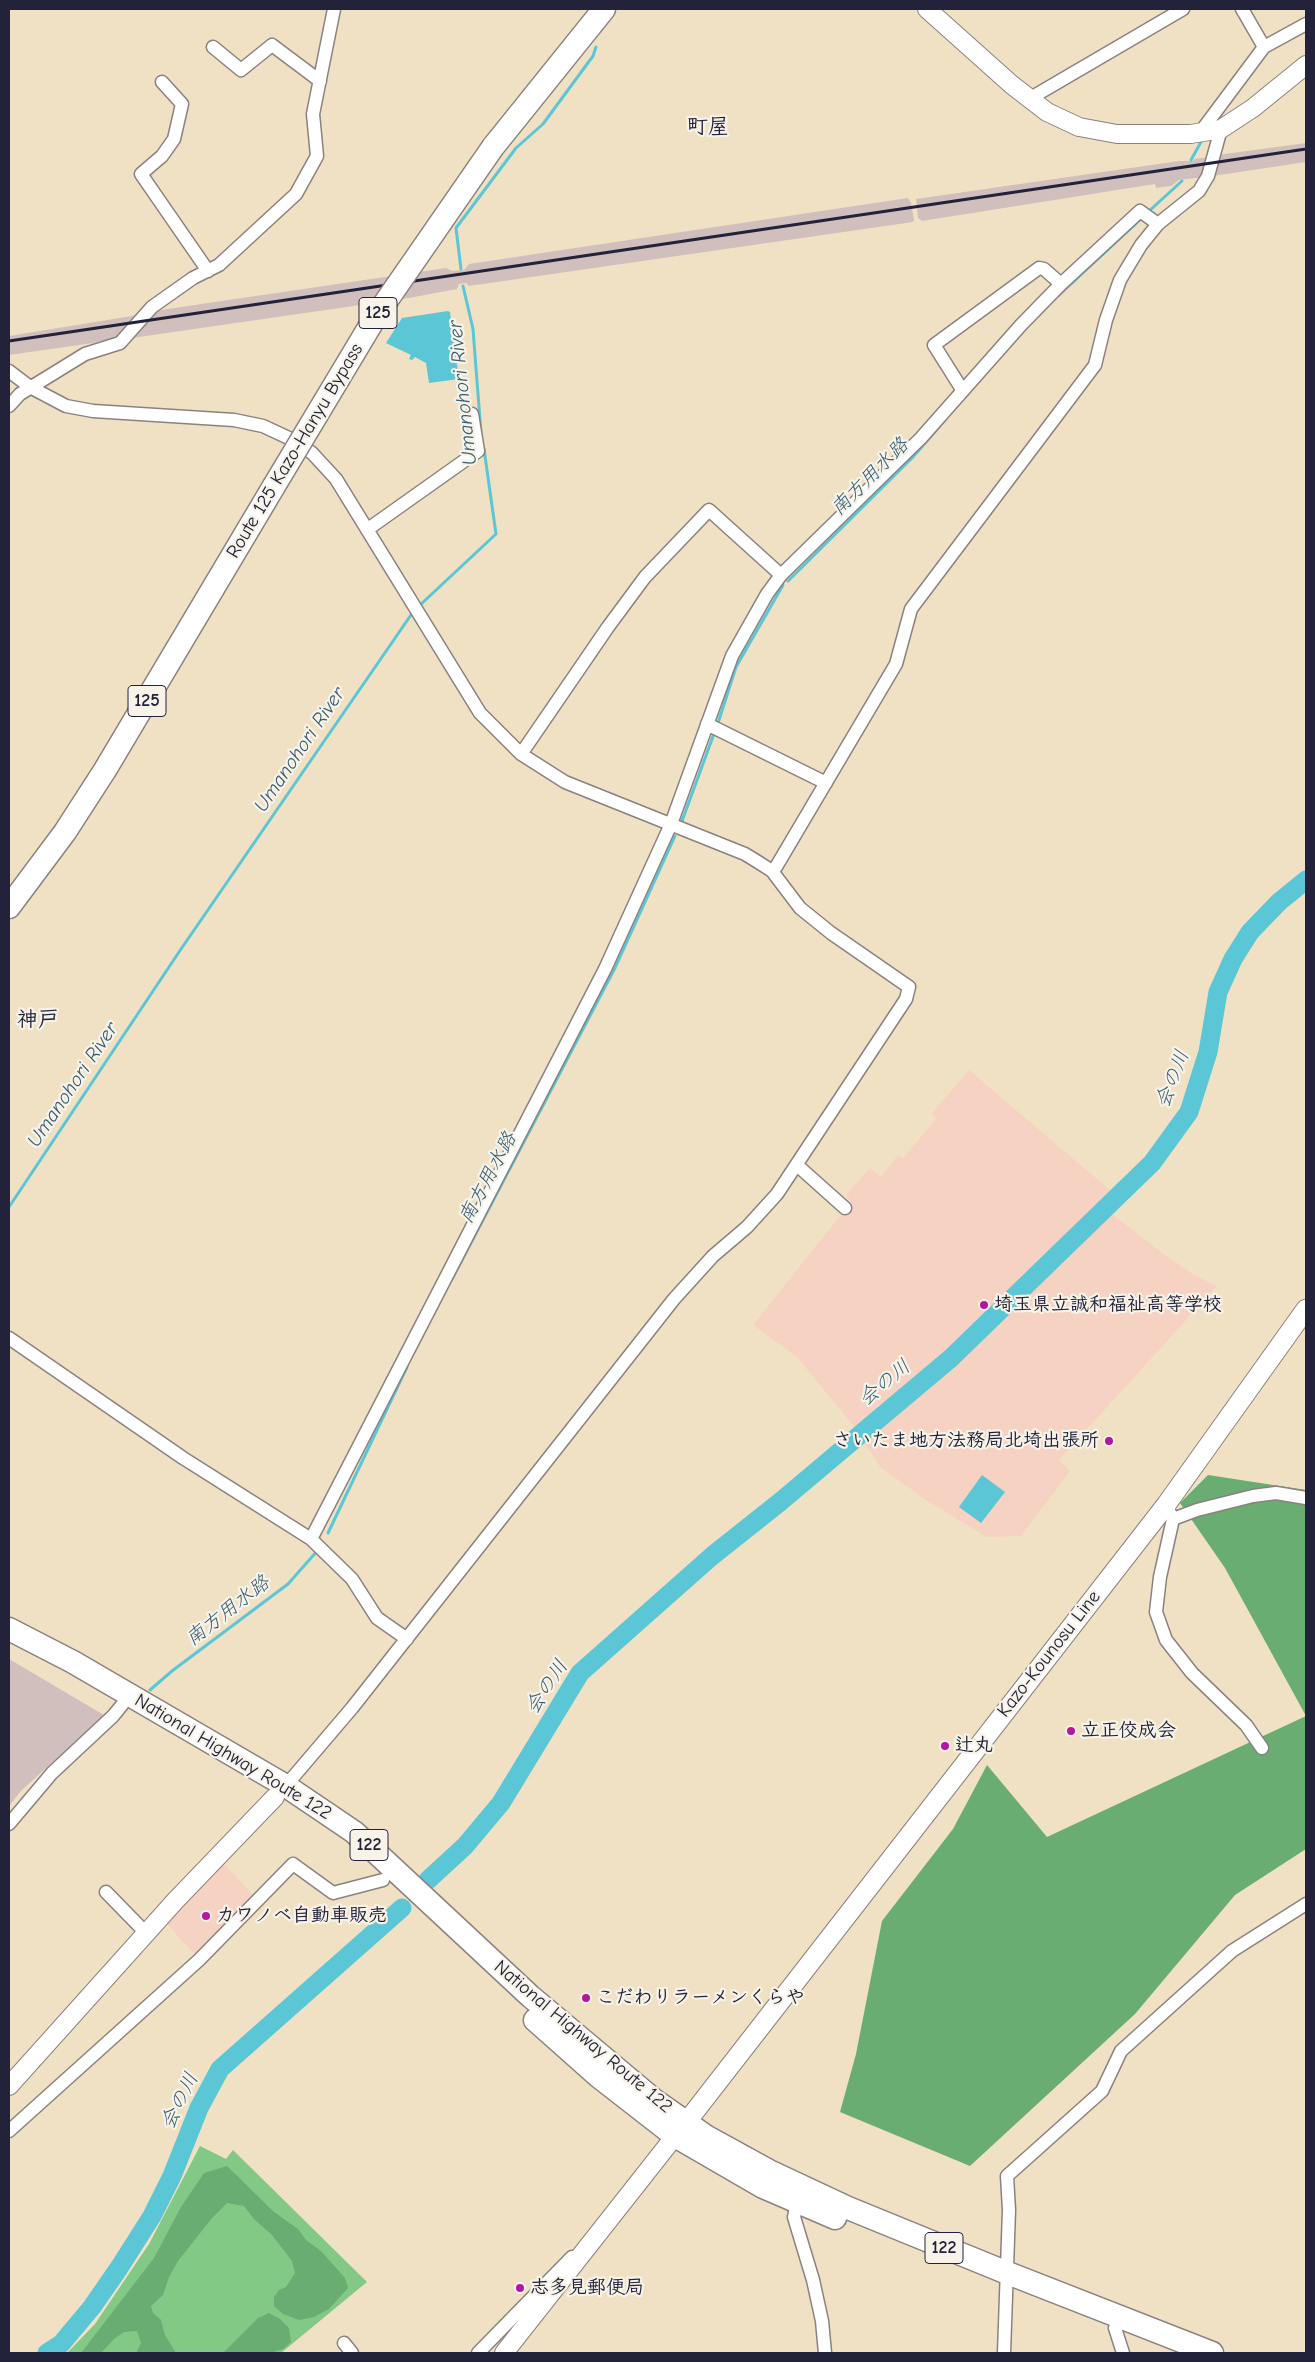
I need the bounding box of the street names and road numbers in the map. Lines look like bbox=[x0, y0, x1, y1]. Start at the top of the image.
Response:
road number: 125 bbox=[359, 298, 397, 328]
street label: Route 125 Kazo-Hanyu Bypass bbox=[222, 340, 368, 562]
road number: 125 bbox=[128, 686, 166, 716]
street label: Kazo-Kounosu Line bbox=[992, 1586, 1106, 1722]
street label: National Highway Route 122 bbox=[130, 1689, 336, 1825]
road number: 122 bbox=[350, 1830, 388, 1860]
street label: National Highway Route 122 bbox=[489, 1956, 677, 2118]
road number: 122 bbox=[925, 2232, 963, 2264]

